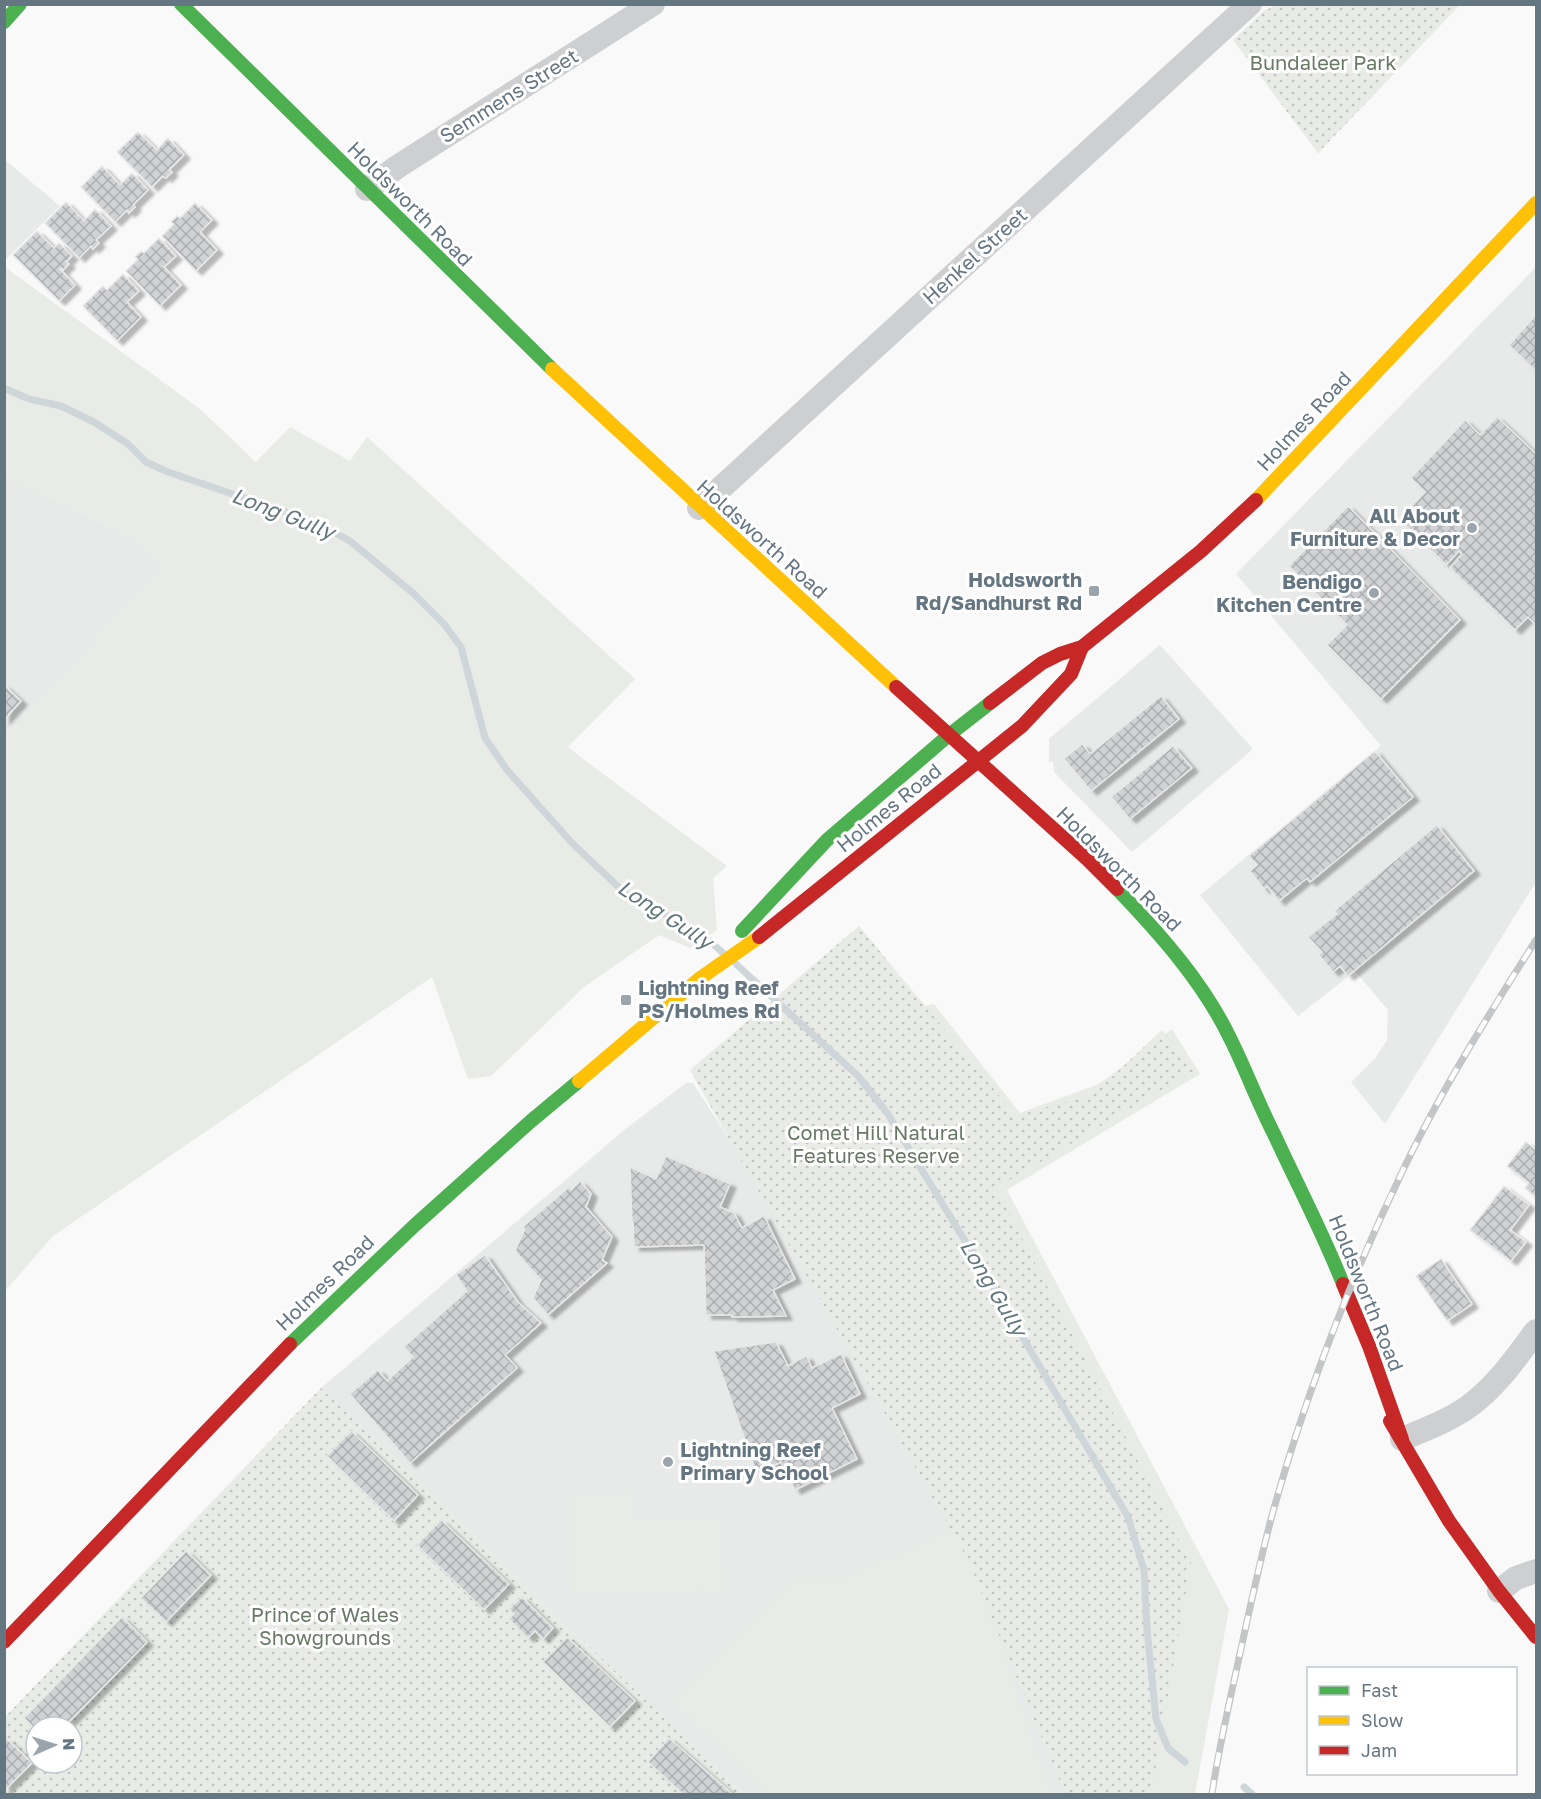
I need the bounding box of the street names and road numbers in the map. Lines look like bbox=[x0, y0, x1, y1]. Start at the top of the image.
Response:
street label: Semmens Street bbox=[435, 43, 582, 147]
street label: Holdsworth Road bbox=[343, 136, 478, 271]
street label: Henkel Street bbox=[917, 202, 1031, 308]
street label: Holmes Road bbox=[1251, 366, 1356, 475]
street label: Holdsworth Road bbox=[693, 474, 833, 603]
street label: Holmes Road bbox=[831, 758, 945, 857]
street label: Holdsworth Road bbox=[1052, 801, 1187, 936]
street label: Holdsworth Road bbox=[1325, 1211, 1409, 1374]
street label: Holmes Road bbox=[270, 1229, 378, 1335]

